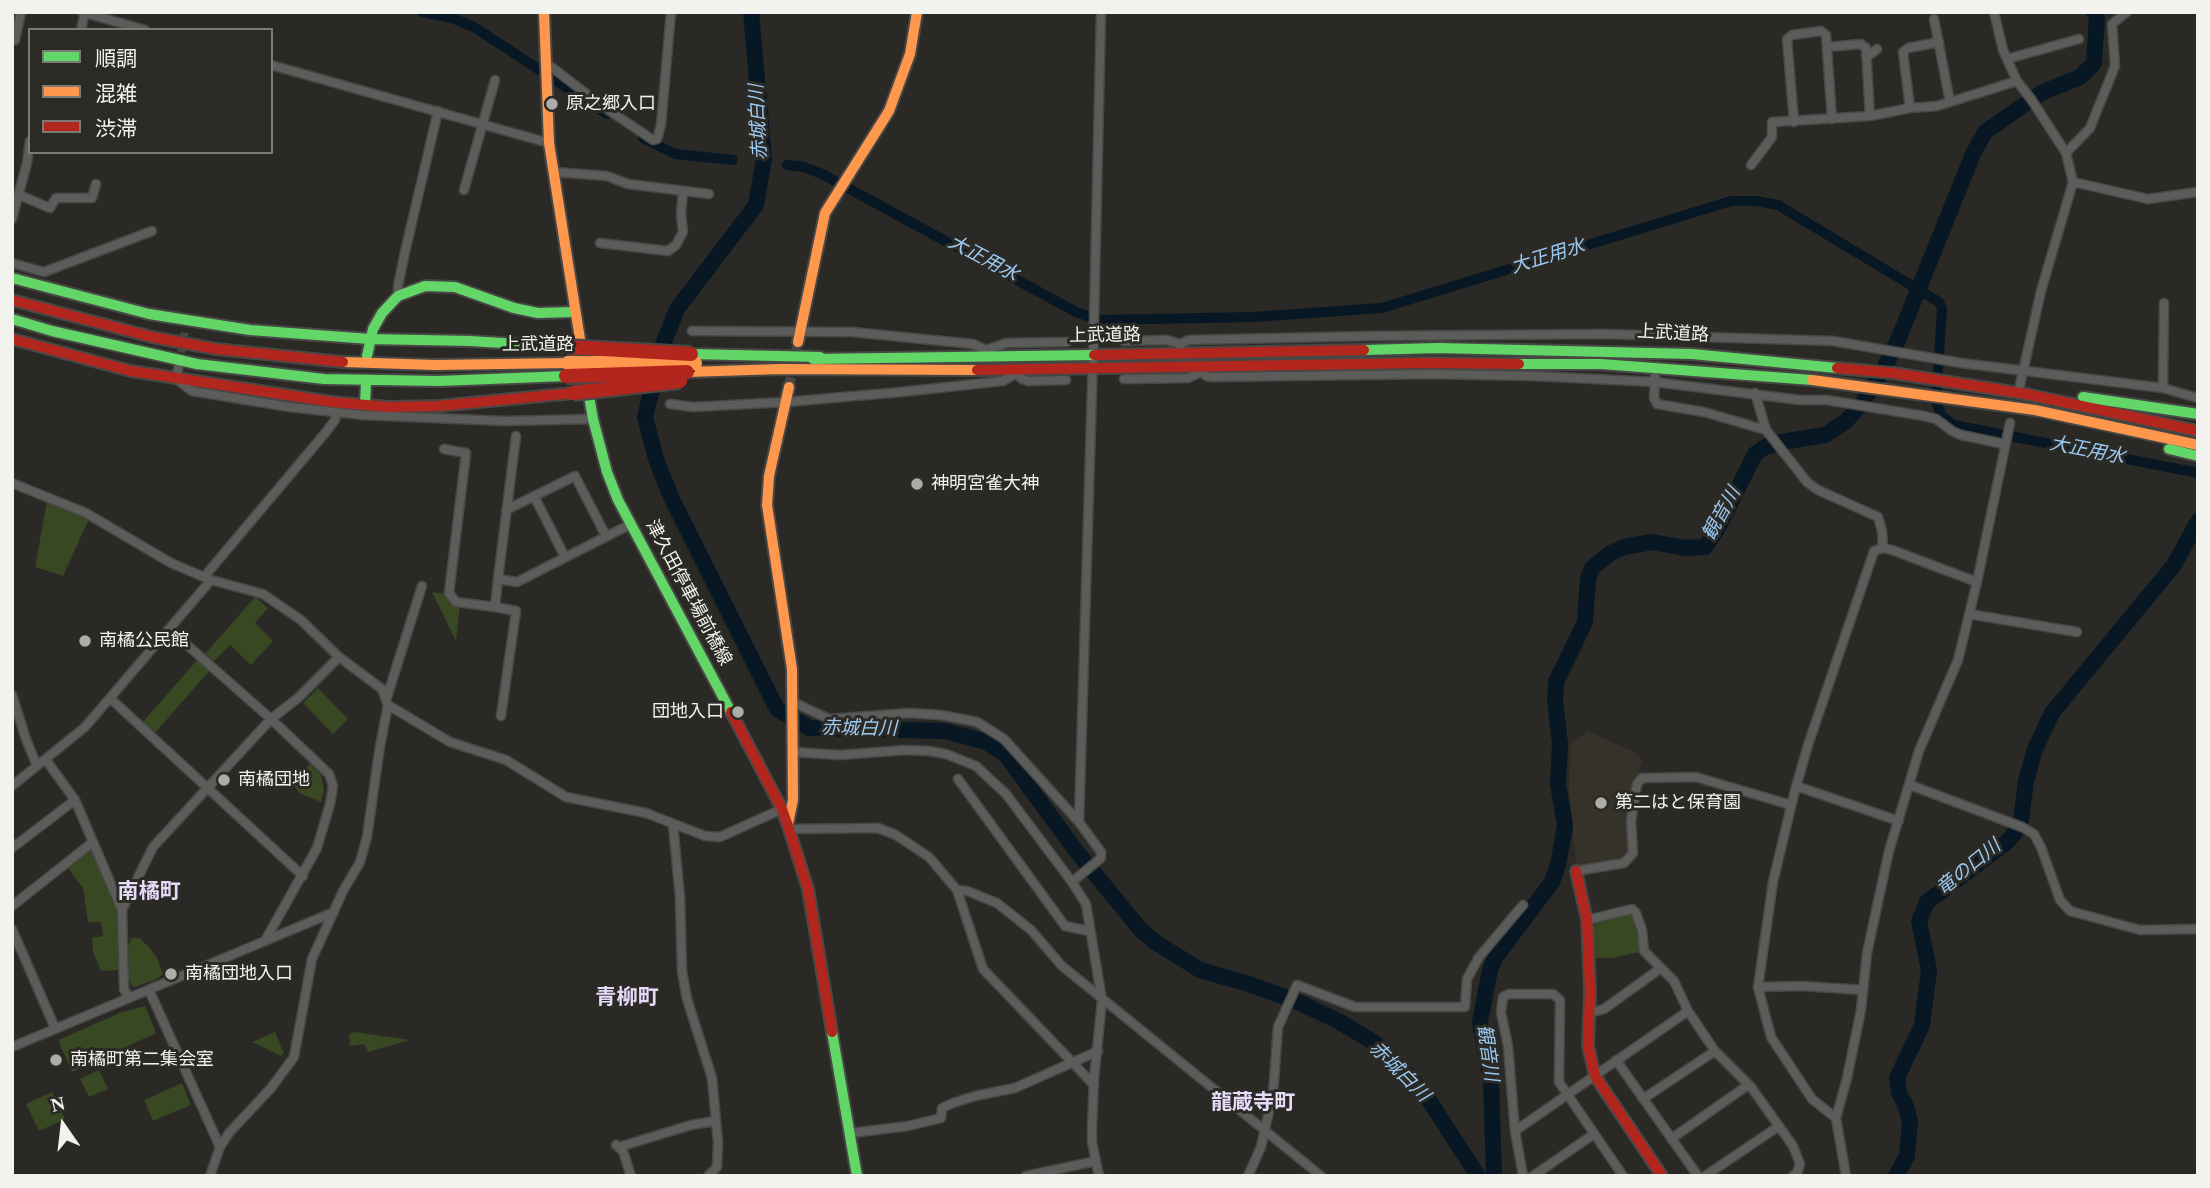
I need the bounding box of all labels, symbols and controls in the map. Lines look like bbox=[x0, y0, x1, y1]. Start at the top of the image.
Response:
legend bbox=[28, 28, 273, 154]
text: 順調 bbox=[95, 47, 137, 71]
text: 混雑 bbox=[95, 82, 137, 106]
water label: 赤城白川 bbox=[746, 83, 772, 161]
place label: 原之郷入口 bbox=[566, 93, 656, 115]
marker: 原之郷入口 bbox=[544, 96, 560, 112]
text: 渋滞 bbox=[95, 117, 137, 141]
water label: 大正用水 bbox=[944, 231, 1022, 287]
water label: 大正用水 bbox=[1508, 235, 1588, 279]
street label: 上武道路 bbox=[1636, 321, 1710, 347]
street label: 上武道路 bbox=[1069, 325, 1141, 347]
street label: 上武道路 bbox=[502, 334, 574, 356]
water label: 大正用水 bbox=[2048, 433, 2126, 469]
place label: 神明宮雀大神 bbox=[931, 473, 1039, 495]
marker: 神明宮雀大神 bbox=[909, 476, 925, 492]
water label: 観音川 bbox=[1698, 484, 1746, 544]
street label: 津久田停車場前橋線 bbox=[640, 516, 736, 670]
place label: 南橘公民館 bbox=[99, 630, 189, 652]
marker: 南橘公民館 bbox=[77, 633, 93, 649]
place label: 団地入口 bbox=[652, 701, 724, 723]
marker: 団地入口 bbox=[730, 704, 746, 720]
water label: 赤城白川 bbox=[821, 717, 897, 741]
place label: 南橘団地 bbox=[238, 769, 310, 791]
marker: 南橘団地 bbox=[216, 772, 232, 788]
place label: 第二はと保育園 bbox=[1615, 792, 1741, 814]
marker: 第二はと保育園 bbox=[1593, 795, 1609, 811]
water label: 竜の口川 bbox=[1932, 835, 2006, 901]
district label: 南橘町 bbox=[118, 880, 180, 906]
place label: 南橘団地入口 bbox=[185, 963, 293, 985]
marker: 南橘団地入口 bbox=[163, 966, 179, 982]
district label: 青柳町 bbox=[596, 986, 658, 1012]
water label: 観音川 bbox=[1472, 1023, 1502, 1083]
water label: 赤城白川 bbox=[1364, 1037, 1434, 1107]
place label: 南橘町第二集会室 bbox=[70, 1049, 214, 1071]
marker: 南橘町第二集会室 bbox=[48, 1052, 64, 1068]
north arrow bbox=[28, 1090, 98, 1160]
district label: 龍蔵寺町 bbox=[1211, 1091, 1295, 1117]
text: N bbox=[49, 1092, 67, 1116]

